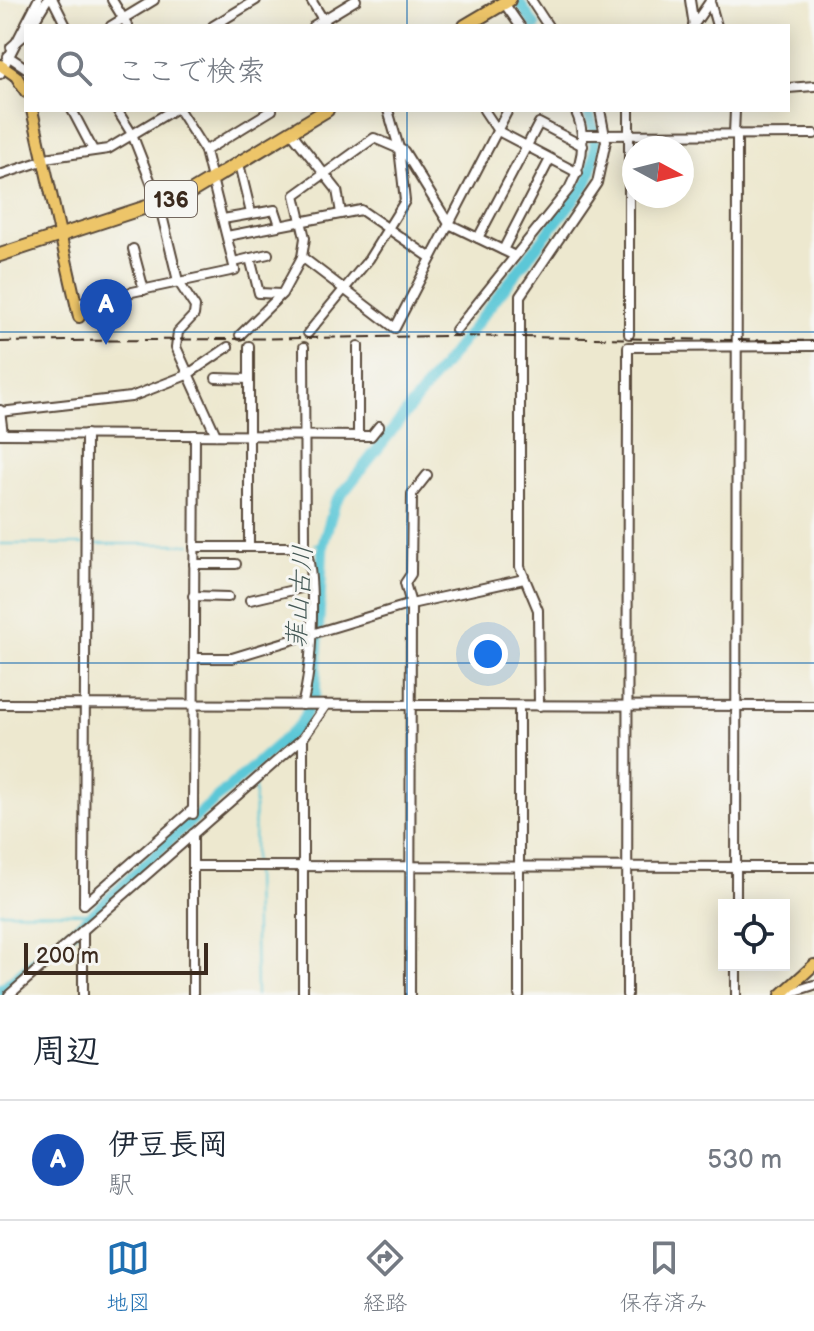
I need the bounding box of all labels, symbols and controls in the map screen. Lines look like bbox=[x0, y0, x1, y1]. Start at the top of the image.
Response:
search box bbox=[24, 24, 790, 112]
icon: search bbox=[52, 46, 96, 90]
text: ここで検索 bbox=[116, 54, 266, 90]
north arrow bbox=[622, 136, 694, 208]
road number: 136 bbox=[145, 181, 197, 217]
pin: A bbox=[80, 279, 132, 345]
water label: 菲山古川 bbox=[281, 544, 320, 650]
your location bbox=[468, 634, 508, 674]
map controls bbox=[718, 899, 790, 971]
button: locate bbox=[718, 899, 790, 971]
scale bar bbox=[24, 939, 208, 975]
text: 200 m bbox=[36, 943, 99, 970]
text: 周辺 bbox=[32, 1031, 100, 1072]
text: 伊豆長岡 bbox=[108, 1127, 228, 1163]
text: A bbox=[50, 1145, 66, 1176]
text: 530 m bbox=[707, 1145, 782, 1176]
text: 駅 bbox=[108, 1170, 134, 1201]
tab: 地図 bbox=[106, 1236, 150, 1317]
tab: 経路 bbox=[363, 1236, 407, 1317]
tab: 保存済み bbox=[620, 1236, 708, 1317]

